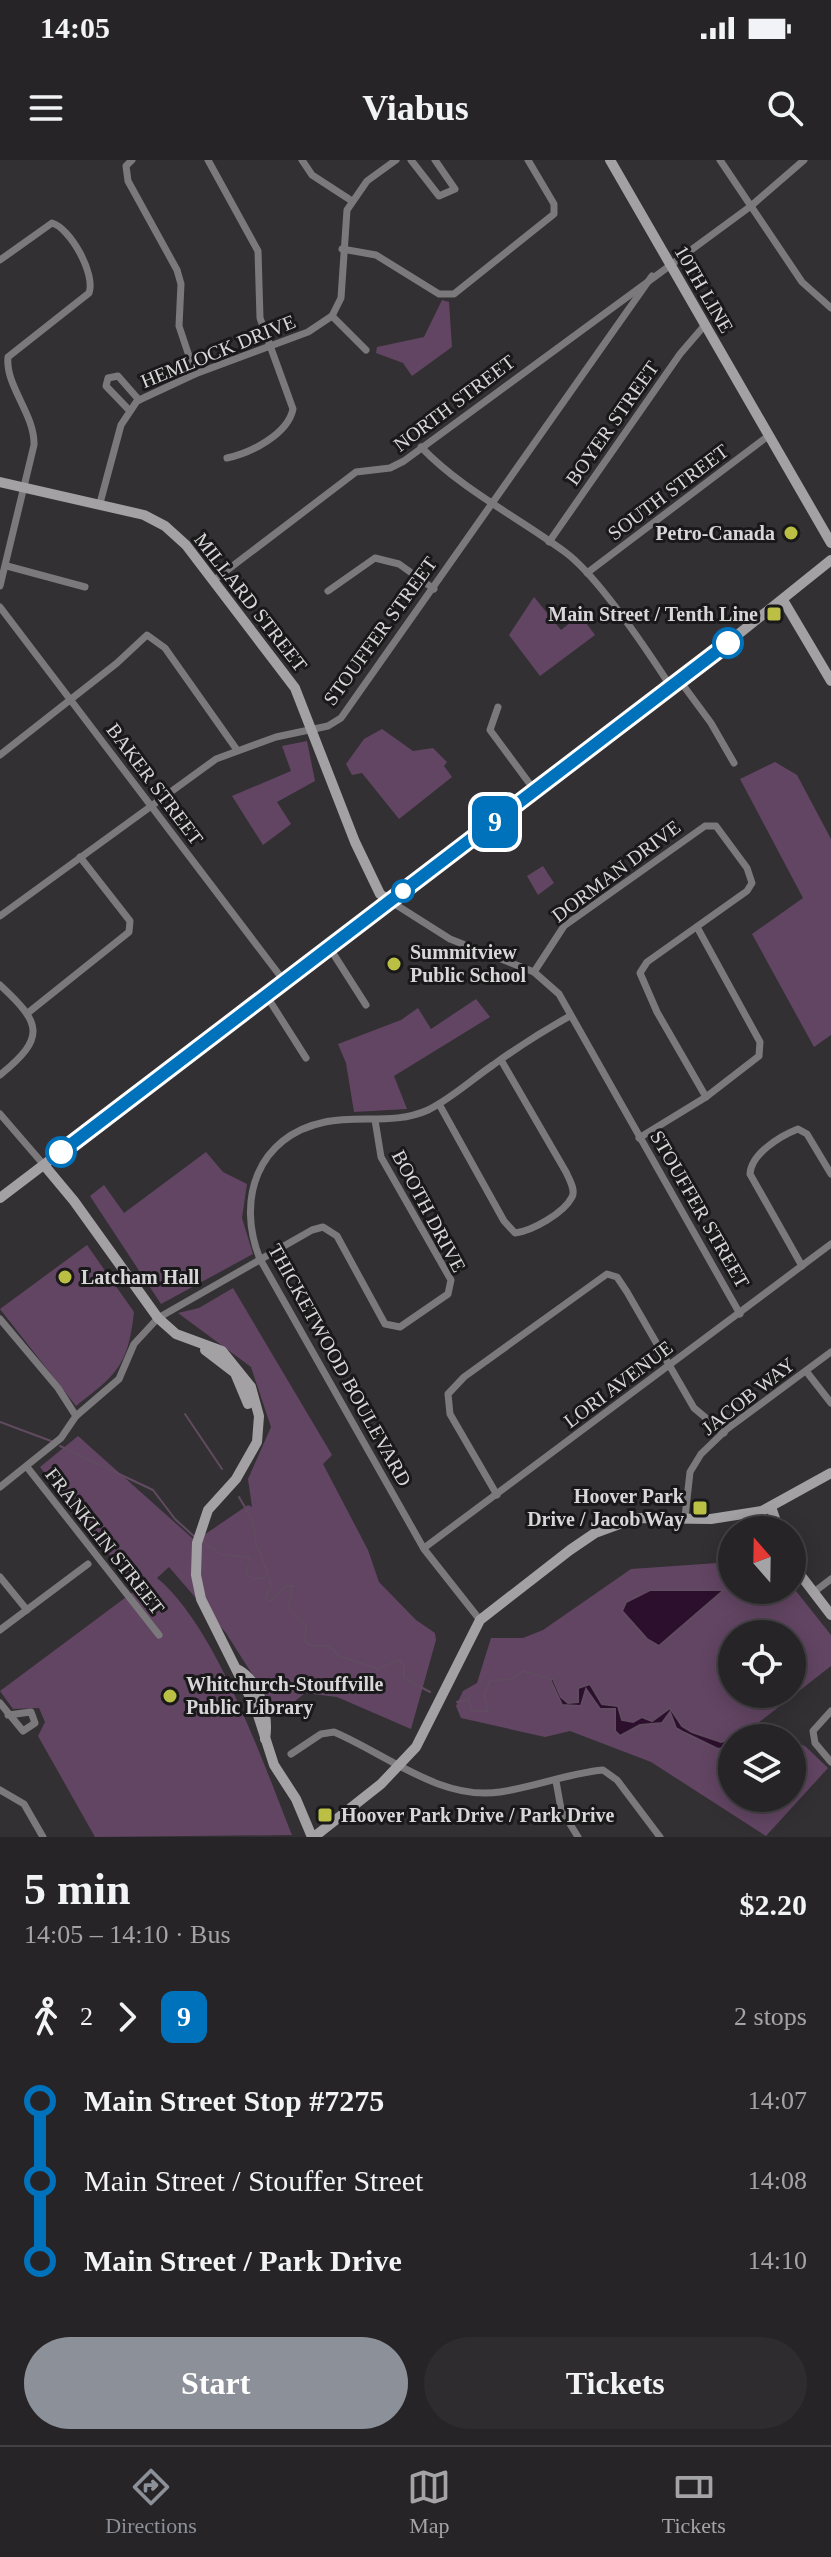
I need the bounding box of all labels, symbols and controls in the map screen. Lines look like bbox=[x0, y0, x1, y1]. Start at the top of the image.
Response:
text: 14:05 bbox=[40, 11, 110, 44]
icon: menu bbox=[24, 86, 68, 130]
icon: search bbox=[763, 86, 807, 130]
text: Viabus bbox=[362, 88, 469, 128]
street label: 10TH LINE bbox=[670, 241, 738, 337]
street label: HEMLOCK DRIVE bbox=[137, 310, 299, 392]
street label: NORTH STREET bbox=[389, 350, 519, 456]
street label: BOYER STREET bbox=[561, 357, 663, 489]
street label: SOUTH STREET bbox=[603, 440, 733, 544]
place label: Petro-Canada bbox=[655, 522, 775, 544]
marker: Petro-Canada bbox=[782, 524, 800, 542]
street label: MILLARD STREET bbox=[190, 528, 312, 676]
street label: STOUFFER STREET bbox=[319, 553, 441, 709]
place label: Main Street / Tenth Line bbox=[548, 603, 758, 625]
marker: Main Street / Tenth Line bbox=[765, 605, 783, 623]
unlabelled marker bbox=[713, 628, 743, 658]
street label: BAKER STREET bbox=[102, 719, 208, 849]
line badge: 9 bbox=[469, 796, 521, 848]
text: 9 bbox=[488, 806, 502, 837]
street label: DORMAN DRIVE bbox=[547, 816, 685, 926]
unlabelled marker bbox=[392, 880, 414, 902]
place label: Summitview Public School bbox=[410, 941, 527, 986]
marker: Summitview Public School bbox=[385, 955, 403, 973]
street label: STOUFFER STREET bbox=[646, 1126, 754, 1292]
unlabelled marker bbox=[46, 1137, 76, 1167]
street label: BOOTH DRIVE bbox=[388, 1146, 470, 1276]
street label: THICKETWOOD BOULEVARD bbox=[264, 1240, 416, 1490]
place label: Latcham Hall bbox=[81, 1266, 200, 1288]
marker: Latcham Hall bbox=[56, 1268, 74, 1286]
street label: LORI AVENUE bbox=[559, 1336, 677, 1432]
street label: JACOB WAY bbox=[697, 1353, 799, 1439]
street label: FRANKLIN STREET bbox=[41, 1464, 169, 1618]
place label: Hoover Park Drive / Jacob Way bbox=[527, 1485, 685, 1531]
marker: Hoover Park Drive / Jacob Way bbox=[691, 1499, 709, 1517]
north arrow bbox=[718, 1516, 806, 1604]
map controls bbox=[718, 1516, 806, 1812]
button: locate bbox=[718, 1620, 806, 1708]
place label: Whitchurch-Stouffville Public Library bbox=[186, 1673, 384, 1719]
marker: Whitchurch-Stouffville Public Library bbox=[161, 1687, 179, 1705]
button: layers bbox=[718, 1724, 806, 1812]
place label: Hoover Park Drive / Park Drive bbox=[341, 1804, 615, 1826]
marker: Hoover Park Drive / Park Drive bbox=[316, 1806, 334, 1824]
text: 5 min bbox=[24, 1865, 130, 1914]
text: $2.20 bbox=[740, 1888, 807, 1921]
text: 14:05 – 14:10 · Bus bbox=[24, 1920, 231, 1949]
icon: walk bbox=[24, 1995, 68, 2039]
icon: forward bbox=[105, 1995, 149, 2039]
text: 9 bbox=[177, 2001, 191, 2032]
text: 2 bbox=[80, 2002, 93, 2031]
text: 2 stops bbox=[734, 2002, 807, 2031]
text: Main Street Stop #7275 bbox=[84, 2084, 384, 2117]
text: 14:07 bbox=[748, 2086, 807, 2115]
text: Main Street / Stouffer Street bbox=[84, 2164, 423, 2197]
text: 14:08 bbox=[748, 2166, 807, 2195]
text: Main Street / Park Drive bbox=[84, 2244, 402, 2277]
text: 14:10 bbox=[748, 2246, 807, 2275]
button: Start bbox=[24, 2337, 408, 2429]
button: Tickets bbox=[424, 2337, 807, 2429]
tab: Directions bbox=[105, 2465, 197, 2539]
tab: Map bbox=[407, 2465, 451, 2539]
tab: Tickets bbox=[662, 2465, 726, 2539]

